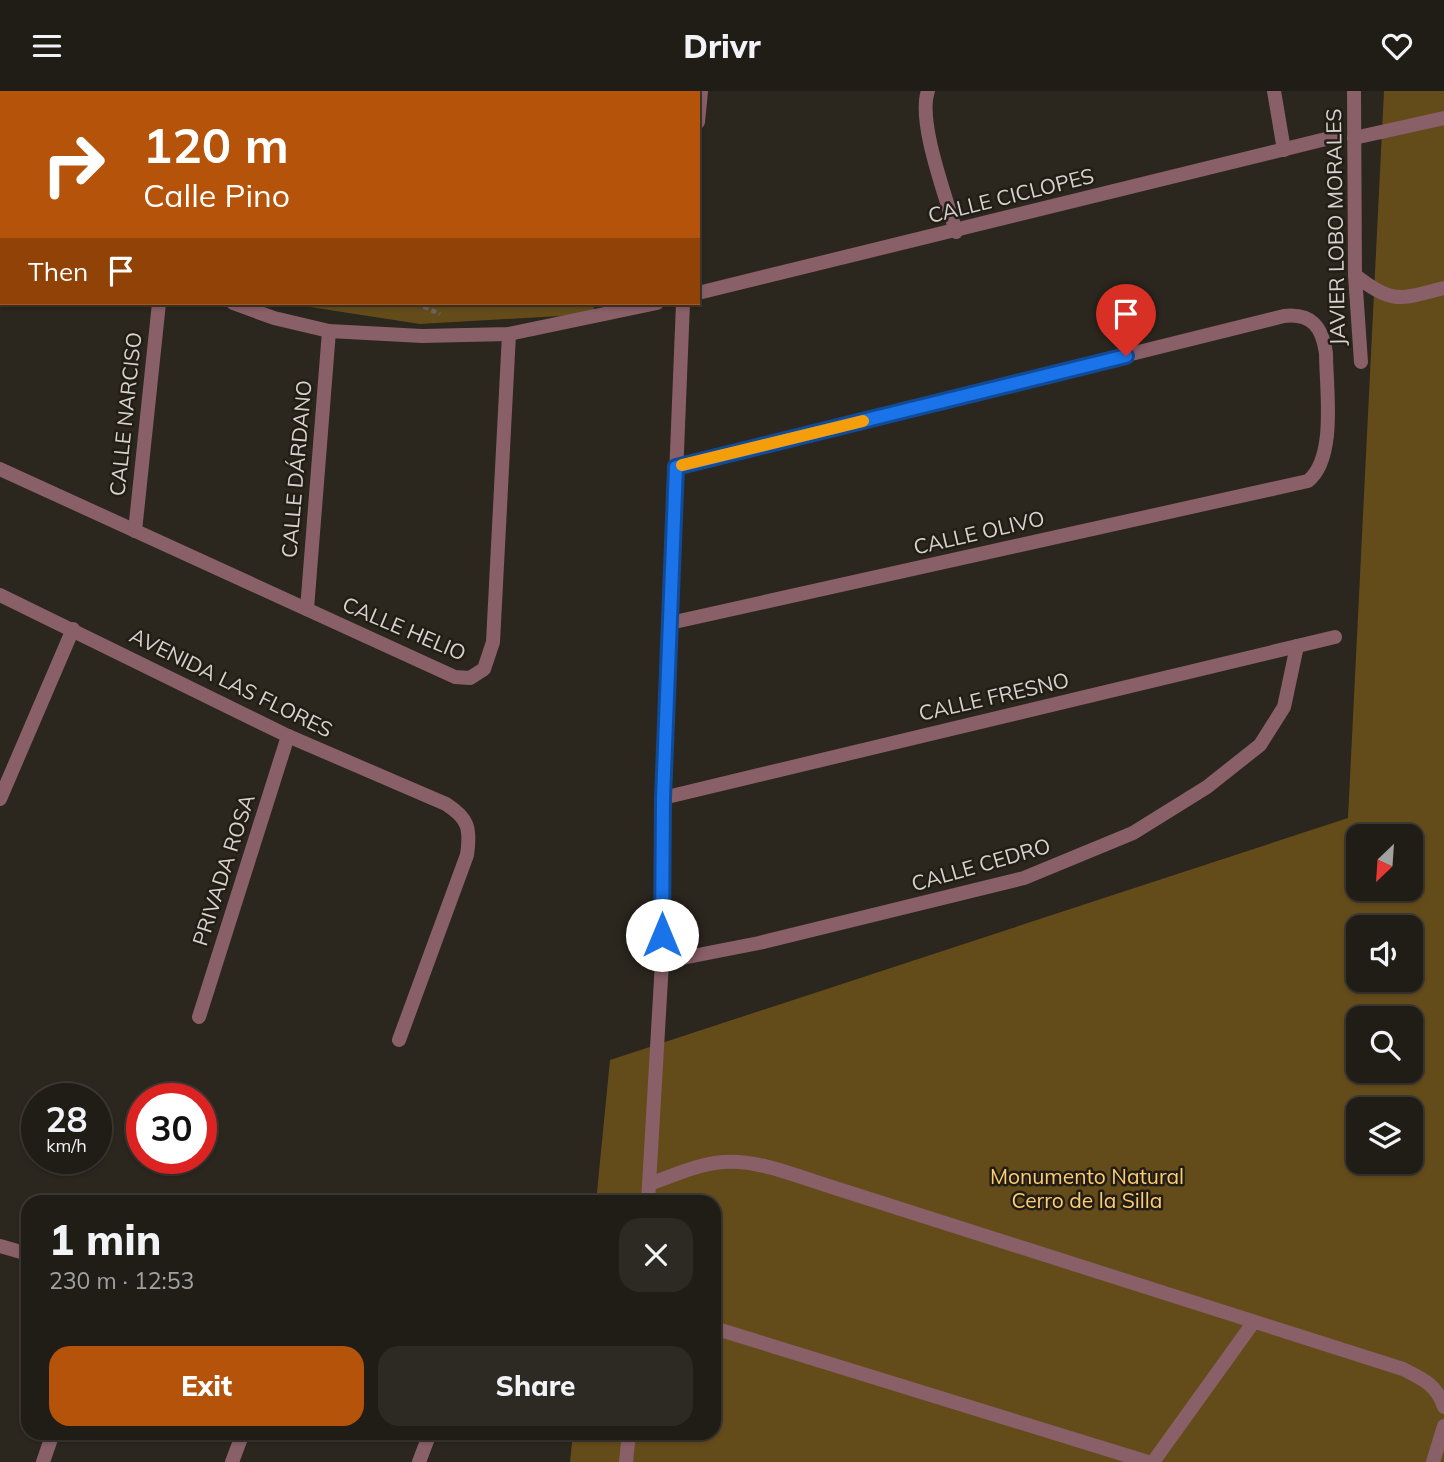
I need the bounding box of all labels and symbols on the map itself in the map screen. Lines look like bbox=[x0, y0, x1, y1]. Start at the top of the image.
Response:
street label: JAVIER LOBO MORALES bbox=[1320, 108, 1350, 346]
street label: CALLE CICLOPES bbox=[925, 162, 1096, 228]
pin bbox=[1096, 284, 1156, 356]
street label: CALLE NARCISO bbox=[103, 331, 147, 497]
street label: CALLE DÁRDANO bbox=[275, 379, 317, 559]
street label: CALLE OLIVO bbox=[911, 504, 1047, 560]
street label: CALLE HELIO bbox=[339, 590, 470, 666]
street label: AVENIDA LAS FLORES bbox=[126, 622, 337, 742]
street label: CALLE FRESNO bbox=[916, 666, 1072, 726]
street label: PRIVADA ROSA bbox=[186, 790, 260, 949]
north arrow bbox=[1346, 824, 1423, 901]
street label: CALLE CEDRO bbox=[908, 832, 1053, 896]
position arrow bbox=[625, 898, 699, 972]
speed limit sign: 30 bbox=[126, 1083, 217, 1174]
park label: Monumento Natural Cerro de la Silla bbox=[990, 1163, 1184, 1213]

